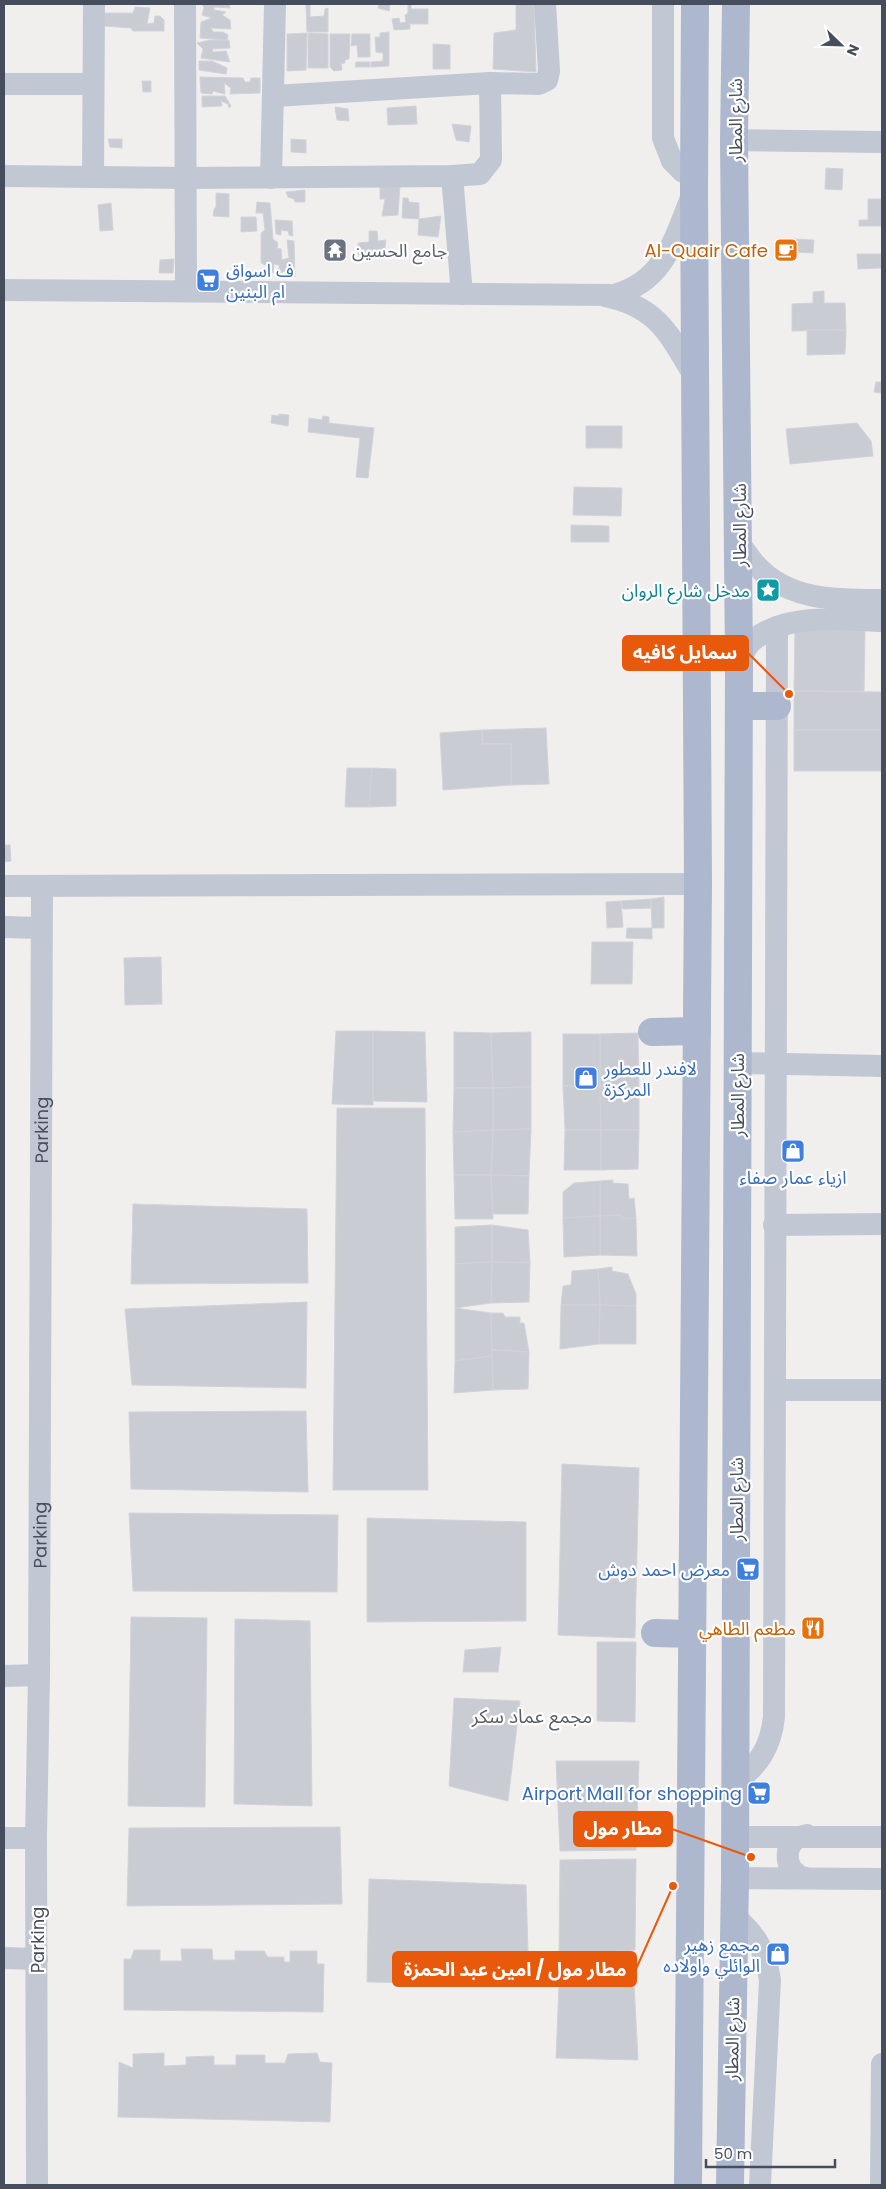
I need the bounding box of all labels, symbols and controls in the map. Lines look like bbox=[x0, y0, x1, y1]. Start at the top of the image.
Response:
north arrow bbox=[816, 20, 866, 70]
text: N bbox=[842, 41, 864, 59]
street label: شارع المطار bbox=[723, 78, 750, 163]
temple icon: جامع الحسين bbox=[322, 237, 348, 263]
cafe icon: Al-Quair Cafe bbox=[773, 237, 799, 263]
place label: جامع الحسين bbox=[352, 238, 447, 265]
place label: Al-Quair Cafe bbox=[645, 238, 768, 263]
place label: ف اسواق ام البنين bbox=[226, 258, 294, 306]
supermarket icon: ف اسواق ام البنين bbox=[195, 267, 221, 293]
street label: شارع المطار bbox=[727, 483, 754, 568]
place icon: مدخل شارع الروان bbox=[755, 577, 781, 603]
place label: مدخل شارع الروان bbox=[622, 578, 750, 605]
callout: سمايل كافيه bbox=[623, 636, 748, 670]
text: سمايل كافيه bbox=[633, 639, 737, 666]
street label: شارع المطار bbox=[725, 1053, 752, 1138]
place label: لافندر للعطور المركزة bbox=[603, 1056, 697, 1102]
shop icon: لافندر للعطور المركزة bbox=[573, 1065, 599, 1091]
street label: Parking bbox=[28, 1097, 54, 1163]
shop icon: ازياء عمار صفاء bbox=[780, 1138, 806, 1164]
place label: ازياء عمار صفاء bbox=[739, 1165, 847, 1190]
street label: شارع المطار bbox=[724, 1457, 751, 1542]
street label: Parking bbox=[27, 1502, 52, 1568]
supermarket icon: معرض احمد دوش bbox=[735, 1556, 761, 1582]
place label: معرض احمد دوش bbox=[598, 1557, 730, 1582]
restaurant icon: مطعم الطاهي bbox=[800, 1615, 826, 1641]
place label: مطعم الطاهي bbox=[699, 1616, 796, 1642]
district label: مجمع عماد سكر bbox=[471, 1703, 592, 1731]
supermarket icon: Airport Mall for shopping bbox=[746, 1780, 772, 1806]
place label: Airport Mall for shopping bbox=[522, 1781, 742, 1806]
callout: مطار مول bbox=[574, 1812, 672, 1846]
text: مطار مول bbox=[584, 1815, 662, 1842]
street label: Parking bbox=[25, 1907, 50, 1973]
place label: مجمع زهير الوائلي واولاده bbox=[663, 1932, 760, 1979]
shop icon: مجمع زهير الوائلي واولاده bbox=[765, 1941, 791, 1967]
callout: مطار مول / امين عبد الحمزة bbox=[393, 1952, 636, 1986]
text: مطار مول / امين عبد الحمزة bbox=[403, 1956, 627, 1983]
street label: شارع المطار bbox=[719, 1997, 747, 2082]
scale bar bbox=[706, 2136, 835, 2168]
text: 50 m bbox=[714, 2143, 752, 2164]

